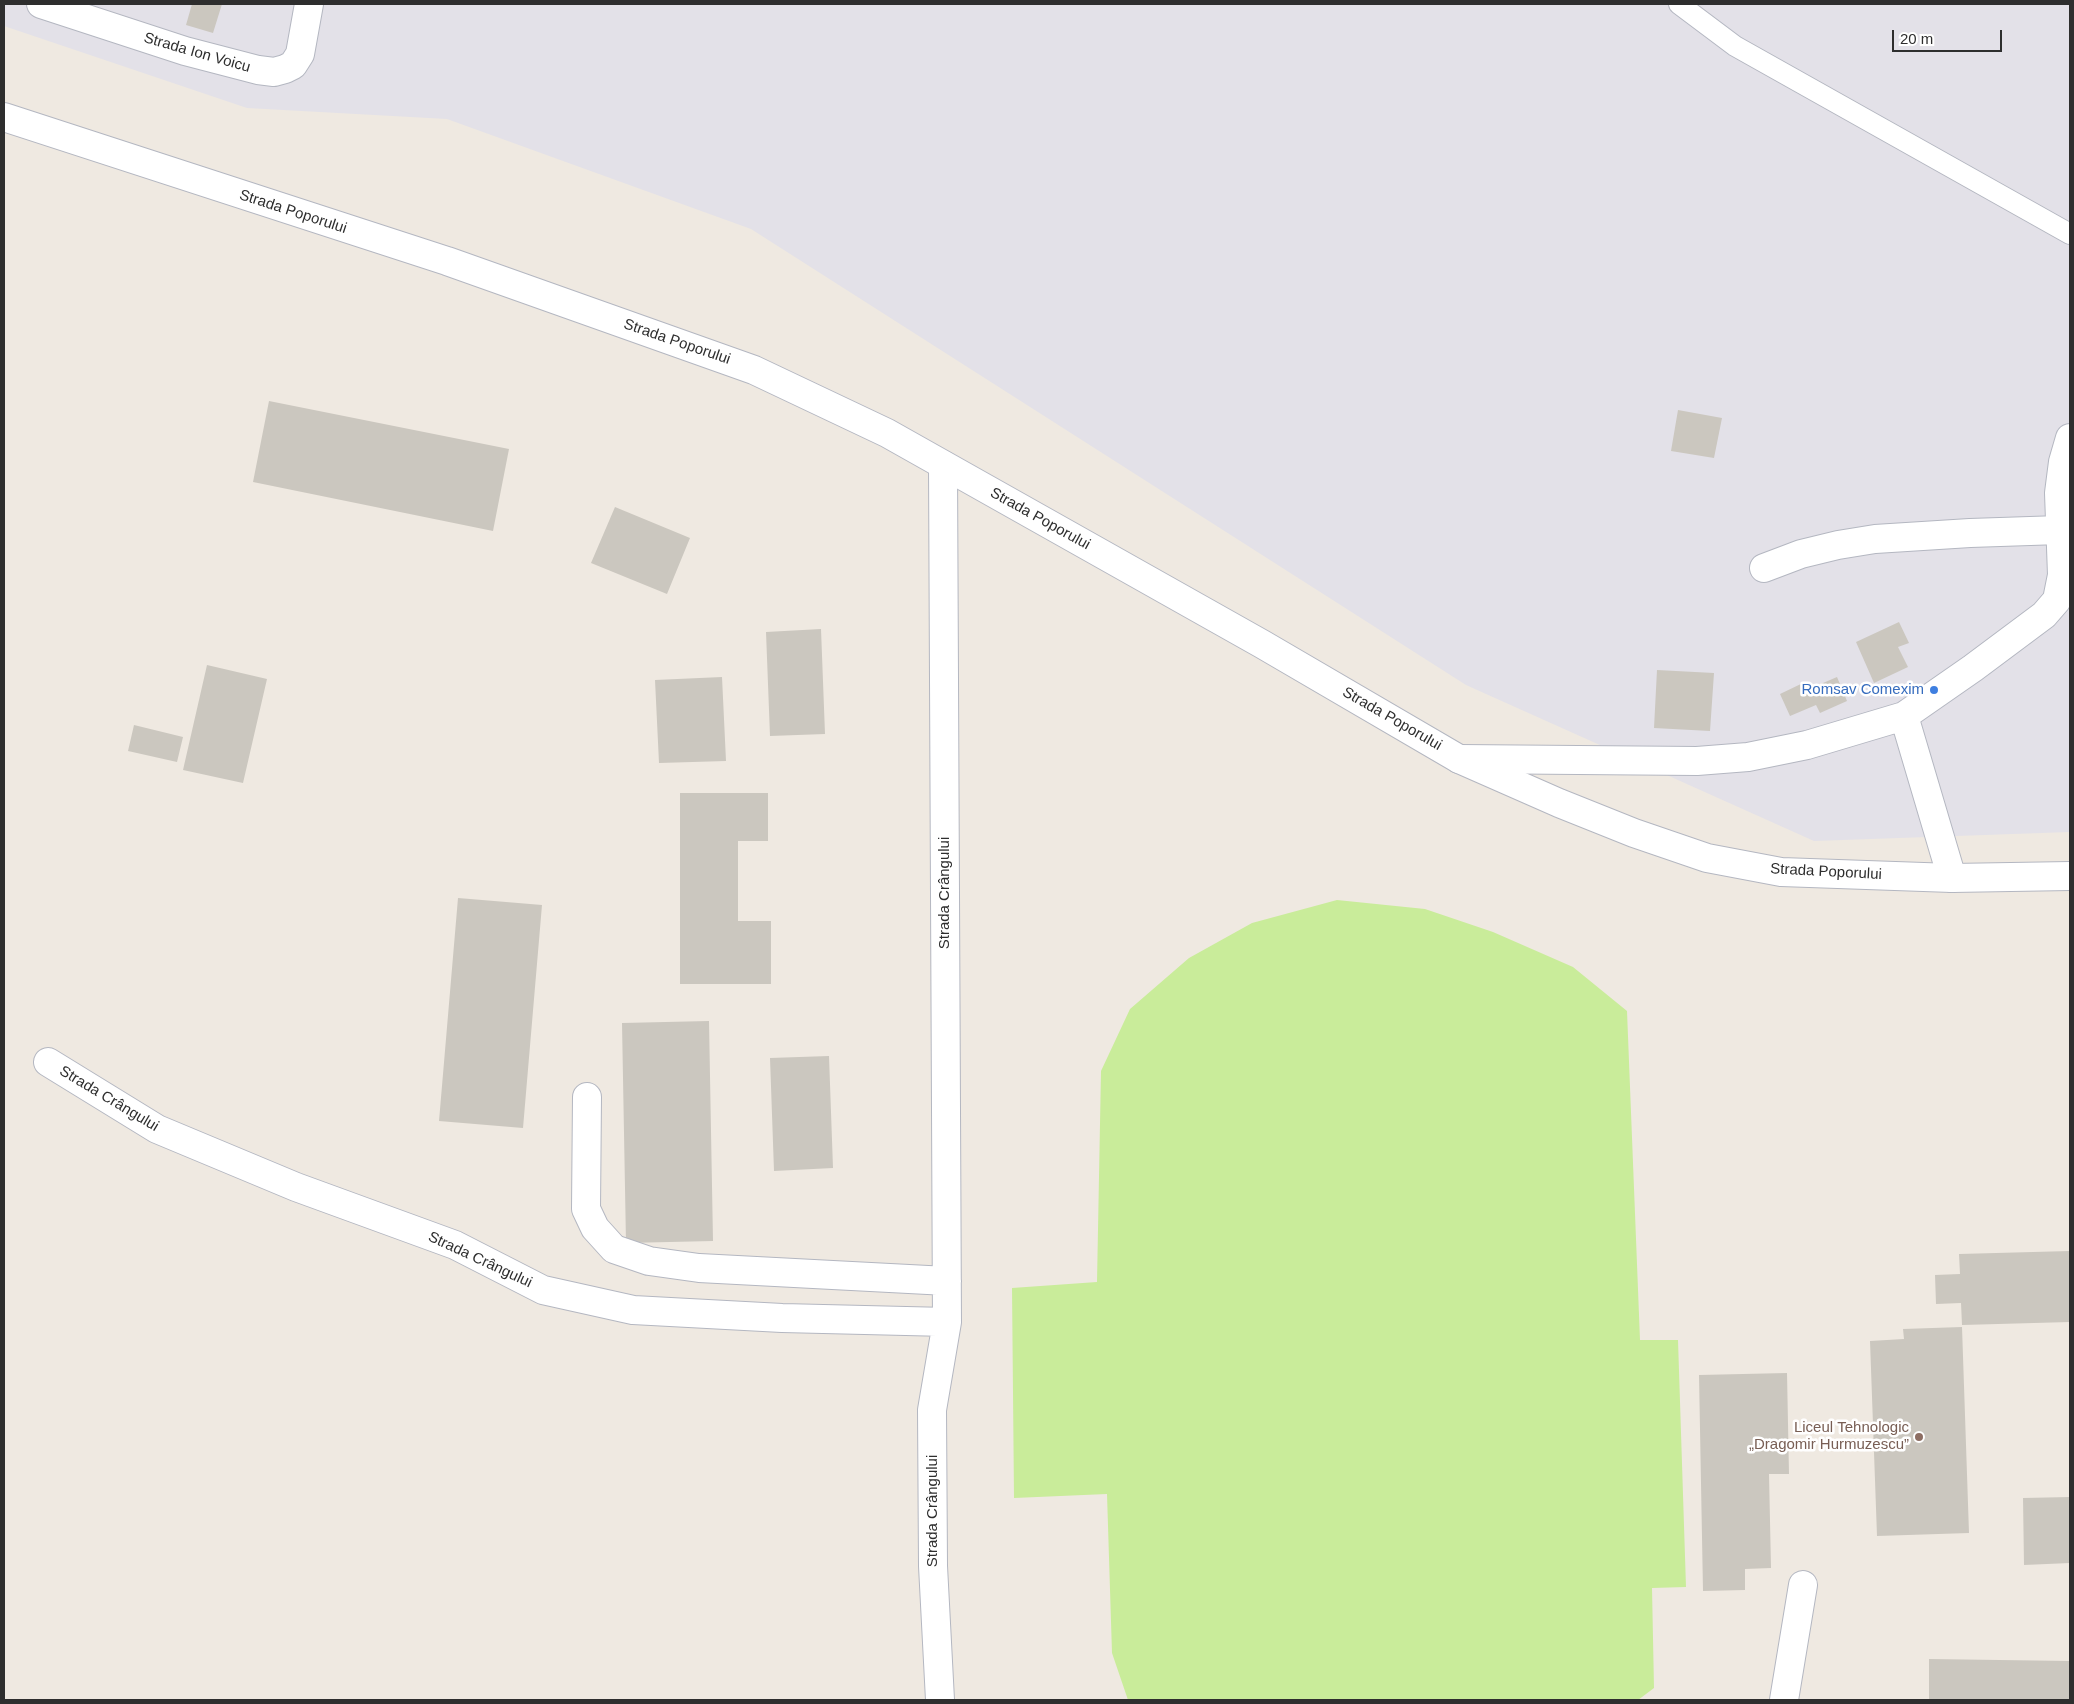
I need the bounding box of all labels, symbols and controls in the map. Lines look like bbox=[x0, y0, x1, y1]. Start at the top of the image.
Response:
scale bar bbox=[1894, 20, 2004, 52]
street label: Strada Ion Voicu bbox=[142, 29, 252, 77]
text: 20 m bbox=[1900, 30, 1933, 47]
street label: Strada Poporului bbox=[237, 186, 349, 238]
street label: Strada Poporului bbox=[621, 315, 733, 369]
street label: Strada Poporului bbox=[987, 484, 1093, 554]
place label: Romsav Comexim bbox=[1801, 681, 1924, 699]
street label: Strada Poporului bbox=[1339, 683, 1445, 755]
marker: Romsav Comexim bbox=[1928, 684, 1940, 696]
street label: Strada Crângului bbox=[936, 837, 954, 949]
street label: Strada Poporului bbox=[1770, 860, 1882, 884]
street label: Strada Crângului bbox=[56, 1062, 162, 1136]
street label: Strada Crângului bbox=[425, 1228, 535, 1292]
place label: Liceul Tehnologic „Dragomir Hurmuzescu” bbox=[1749, 1419, 1909, 1454]
marker: Liceul Tehnologic „Dragomir Hurmuzescu” bbox=[1913, 1431, 1925, 1443]
street label: Strada Crângului bbox=[924, 1455, 942, 1567]

